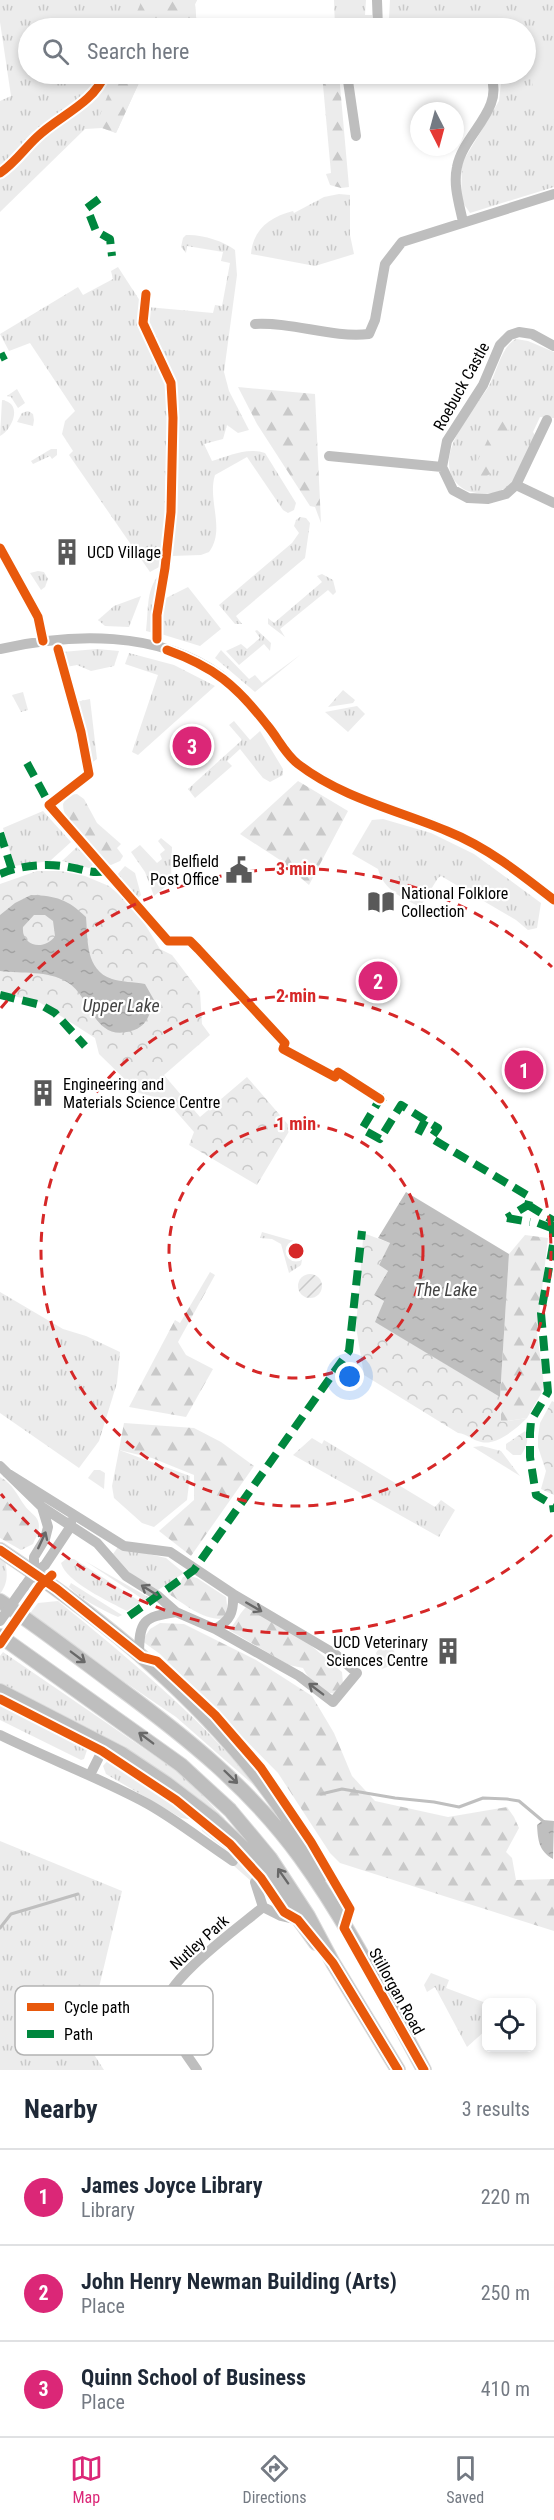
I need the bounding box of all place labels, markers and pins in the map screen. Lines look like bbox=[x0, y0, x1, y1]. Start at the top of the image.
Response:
building icon: UCD Village bbox=[52, 537, 82, 567]
place label: UCD Village bbox=[87, 543, 161, 562]
pin: 3 bbox=[172, 724, 212, 768]
place label: Belfield Post Office bbox=[150, 852, 219, 889]
public building icon: Belfield Post Office bbox=[224, 855, 254, 885]
place label: National Folklore Collection bbox=[401, 884, 508, 921]
library icon: National Folklore Collection bbox=[366, 887, 396, 917]
pin: 2 bbox=[358, 958, 398, 1004]
pin: 1 bbox=[504, 1048, 544, 1092]
place label: Engineering and Materials Science Centre bbox=[63, 1075, 220, 1112]
building icon: Engineering and Materials Science Centre bbox=[28, 1078, 58, 1108]
centre of rings bbox=[286, 1241, 306, 1261]
place label: UCD Veterinary Sciences Centre bbox=[326, 1633, 428, 1670]
building icon: UCD Veterinary Sciences Centre bbox=[433, 1636, 463, 1666]

